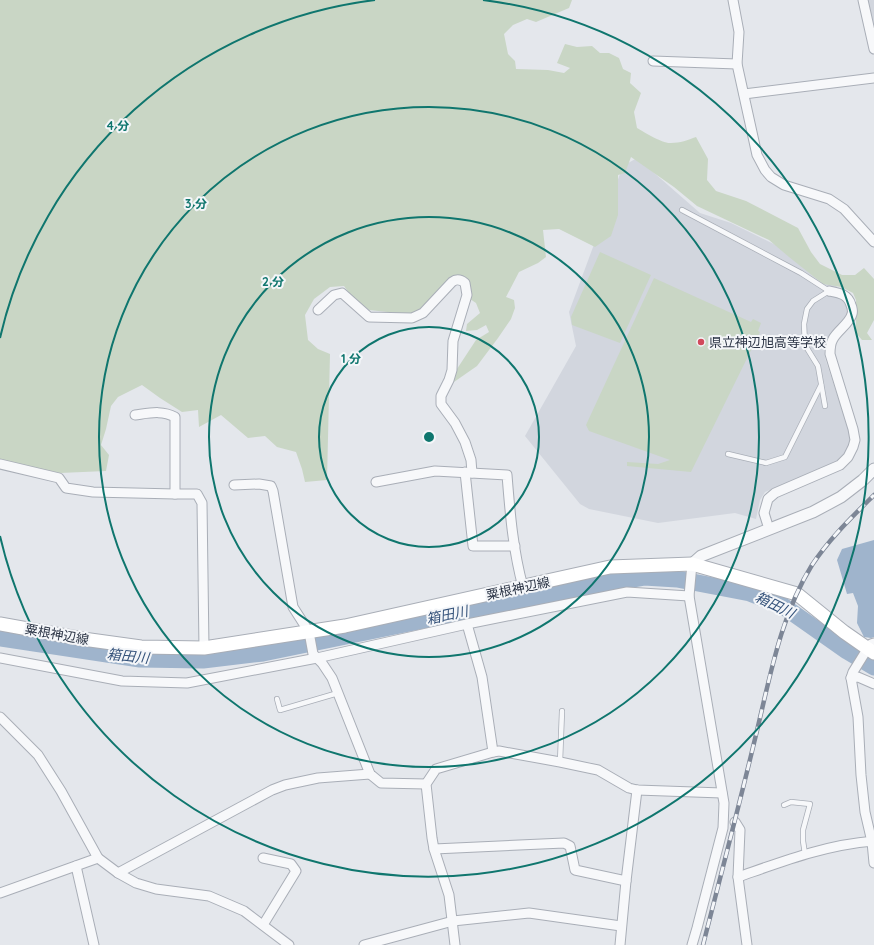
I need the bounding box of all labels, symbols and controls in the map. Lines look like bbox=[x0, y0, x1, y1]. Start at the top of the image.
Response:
text: 4 分 bbox=[107, 118, 129, 133]
text: 3 分 bbox=[185, 196, 207, 211]
text: 2 分 bbox=[262, 274, 284, 289]
place label: 県立神辺旭高等学校 bbox=[709, 334, 826, 350]
marker: 県立神辺旭高等学校 bbox=[696, 337, 706, 347]
text: 1 分 bbox=[341, 351, 361, 366]
centre of rings bbox=[422, 430, 436, 444]
street label: 粟根神辺線 bbox=[485, 573, 551, 603]
water label: 箱田川 bbox=[752, 588, 800, 623]
water label: 箱田川 bbox=[425, 601, 471, 628]
street label: 粟根神辺線 bbox=[24, 620, 90, 648]
water label: 箱田川 bbox=[106, 645, 152, 667]

